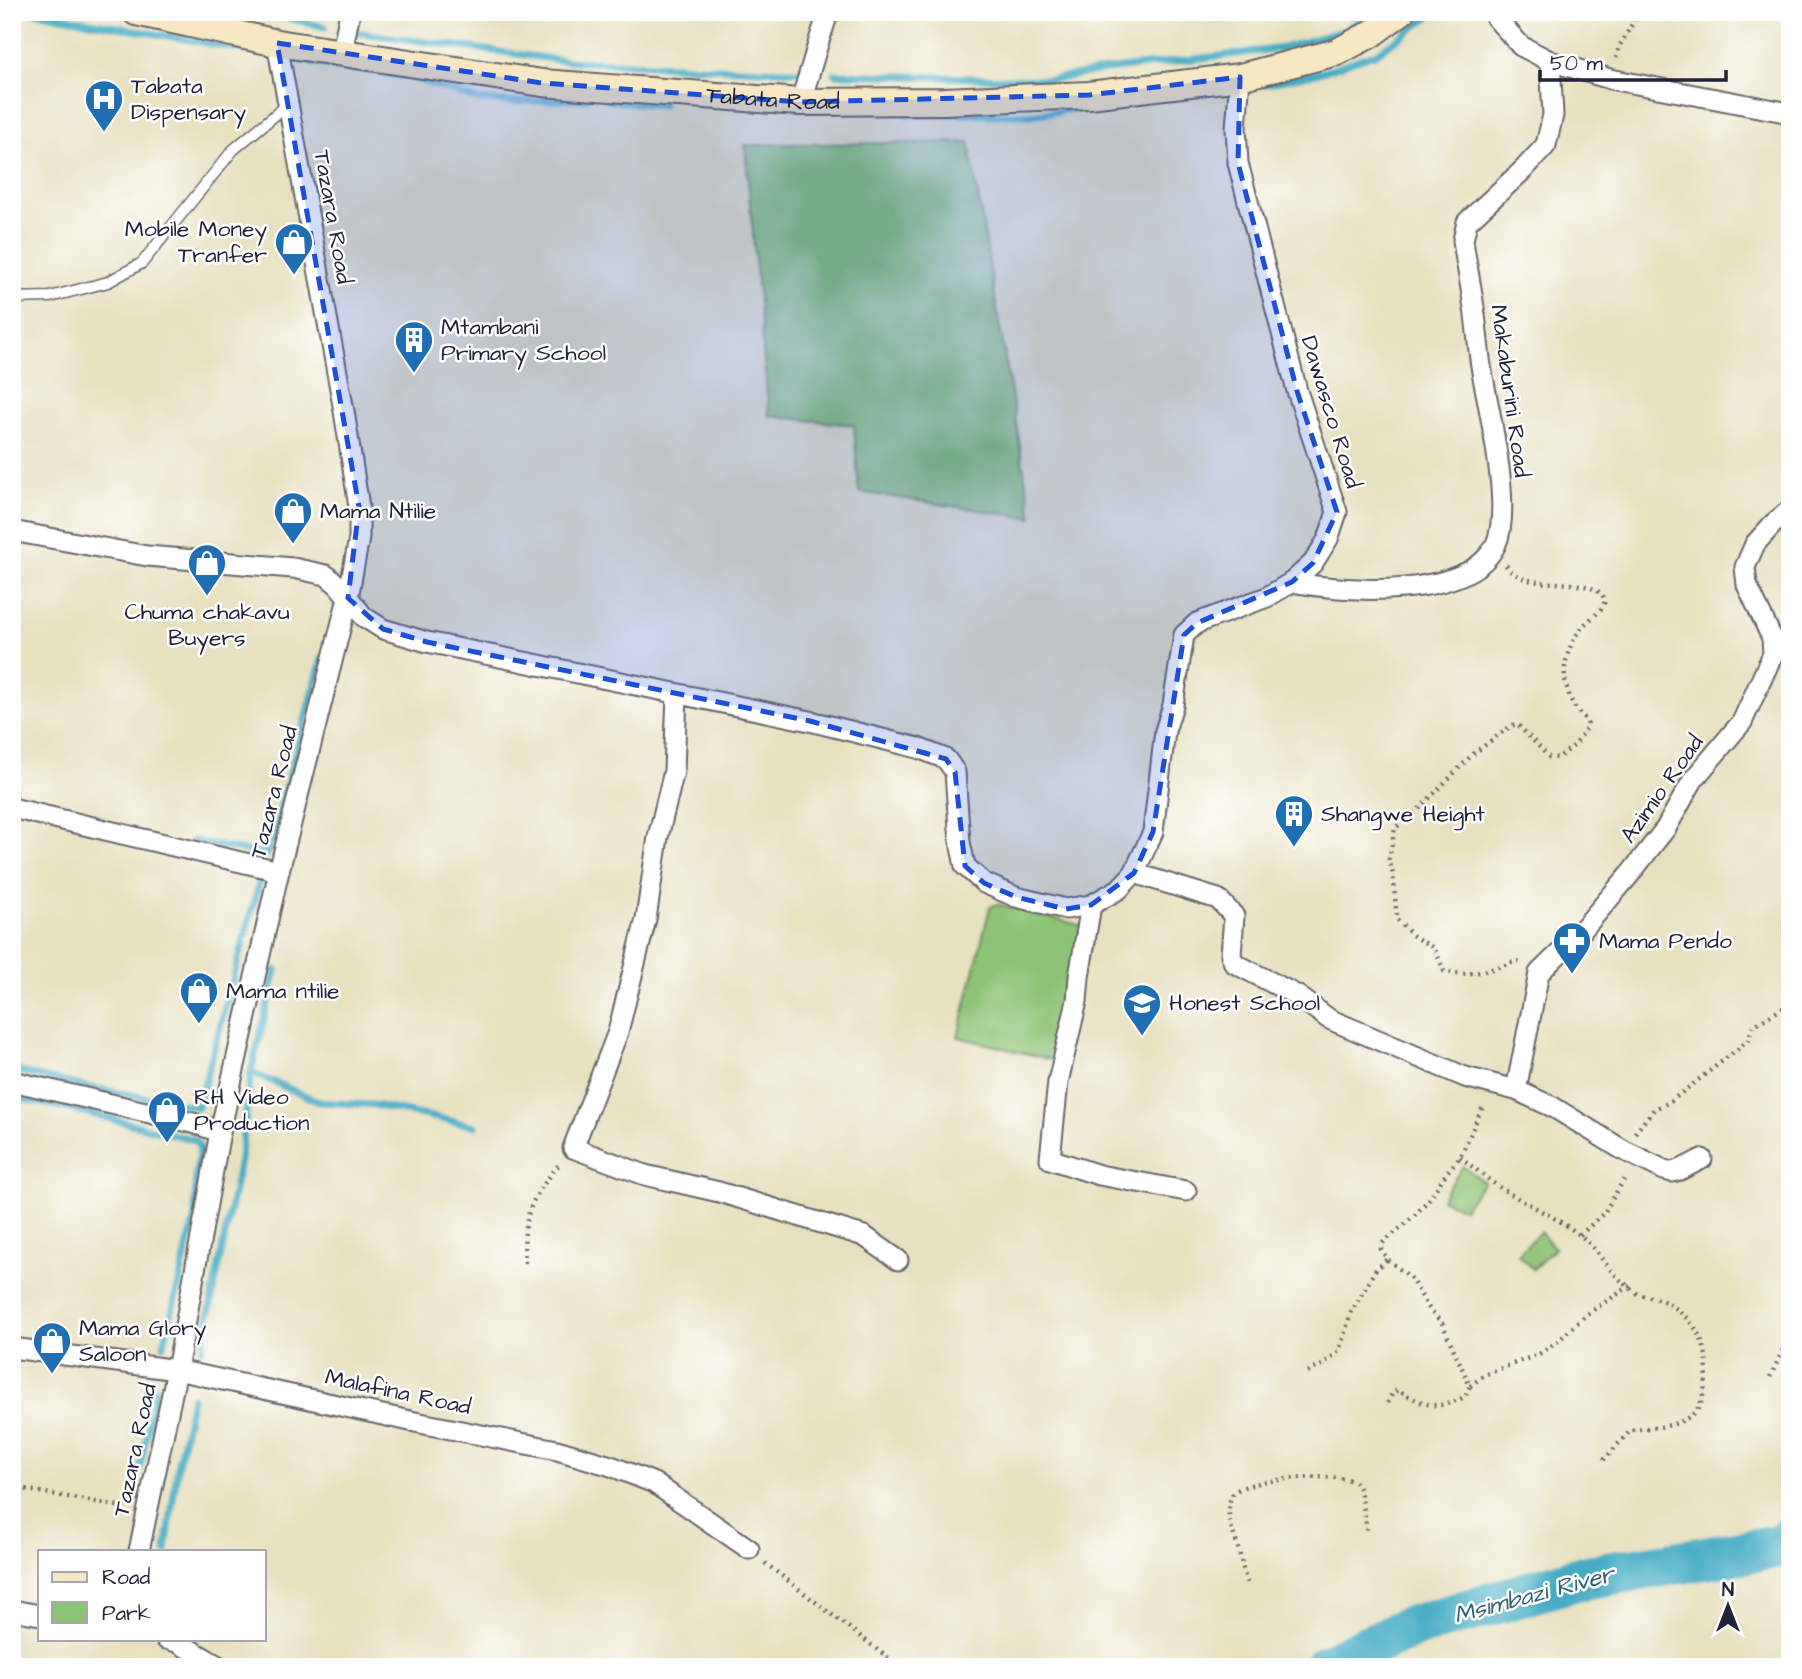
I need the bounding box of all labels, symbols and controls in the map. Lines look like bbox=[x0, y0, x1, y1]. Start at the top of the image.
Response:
scale bar bbox=[1540, 38, 1725, 82]
text: 50 m bbox=[1550, 49, 1604, 78]
place label: Tabata Dispensary bbox=[131, 70, 247, 129]
hospital icon: Tabata Dispensary bbox=[83, 78, 125, 133]
street label: Tabata Road bbox=[705, 79, 840, 118]
street label: Tazara Road bbox=[305, 147, 361, 287]
place label: Mobile Money Tranfer bbox=[125, 213, 267, 271]
shop icon: Mobile Money Tranfer bbox=[273, 221, 315, 276]
street label: Makaburini Road bbox=[1482, 302, 1538, 480]
place label: Mtambani Primary School bbox=[441, 311, 606, 370]
building icon: Mtambani Primary School bbox=[393, 319, 435, 374]
street label: Dawasco Road bbox=[1293, 332, 1369, 492]
shop icon: Mama Ntilie bbox=[272, 490, 314, 545]
place label: Mama Ntilie bbox=[320, 495, 436, 527]
shop icon: Chuma chakavu Buyers bbox=[186, 542, 228, 597]
place label: Chuma chakavu Buyers bbox=[124, 596, 290, 655]
street label: Tazara Road bbox=[242, 722, 306, 862]
street label: Azimio Road bbox=[1613, 728, 1711, 850]
building icon: Shangwe Height bbox=[1273, 793, 1315, 848]
place label: Shangwe Height bbox=[1321, 798, 1486, 831]
pharmacy icon: Mama Pendo bbox=[1551, 920, 1593, 975]
place label: Mama Pendo bbox=[1599, 925, 1732, 957]
shop icon: Mama ntilie bbox=[178, 970, 220, 1025]
place label: Mama ntilie bbox=[226, 975, 339, 1007]
school or university icon: Honest School bbox=[1121, 982, 1163, 1037]
place label: Honest School bbox=[1169, 987, 1320, 1019]
place label: RH Video Production bbox=[194, 1081, 310, 1139]
shop icon: RH Video Production bbox=[146, 1089, 188, 1144]
place label: Mama Glory Saloon bbox=[79, 1312, 207, 1370]
shop icon: Mama Glory Saloon bbox=[31, 1320, 73, 1375]
street label: Malafina Road bbox=[322, 1361, 474, 1423]
street label: Tazara Road bbox=[105, 1380, 165, 1520]
legend bbox=[38, 1550, 266, 1640]
water label: Msimbazi River bbox=[1450, 1557, 1620, 1633]
text: Road bbox=[102, 1563, 150, 1592]
north arrow bbox=[1694, 1570, 1764, 1640]
text: N bbox=[1722, 1577, 1734, 1604]
text: Park bbox=[102, 1599, 151, 1628]

